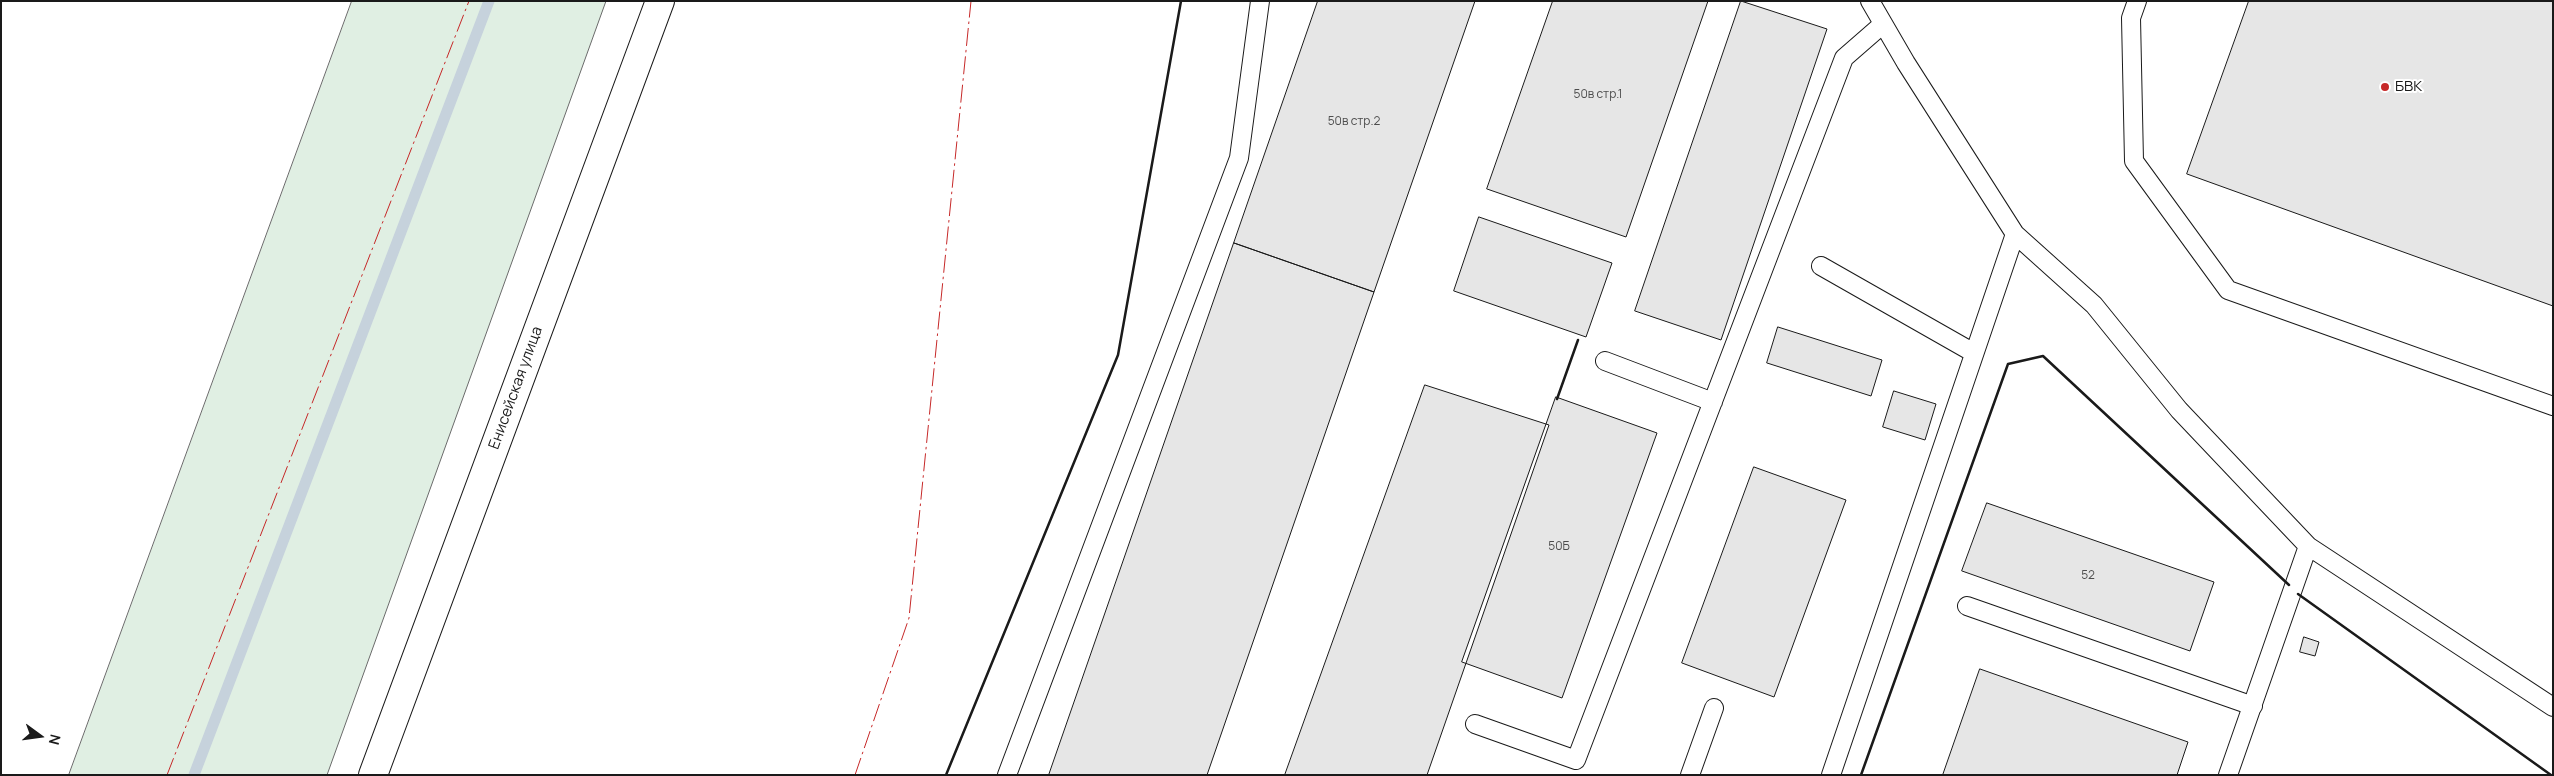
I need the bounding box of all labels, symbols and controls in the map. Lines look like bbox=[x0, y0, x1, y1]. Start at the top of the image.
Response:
place label: БВК bbox=[2395, 78, 2422, 96]
marker: БВК bbox=[2379, 81, 2391, 93]
house number: 50в стр.1 bbox=[1573, 88, 1623, 102]
house number: 50в стр.2 bbox=[1328, 115, 1380, 129]
street label: Енисейская улица bbox=[485, 324, 547, 452]
house number: 50Б bbox=[1548, 540, 1570, 554]
house number: 52 bbox=[2081, 569, 2095, 583]
north arrow bbox=[15, 711, 65, 761]
text: N bbox=[45, 733, 65, 747]

